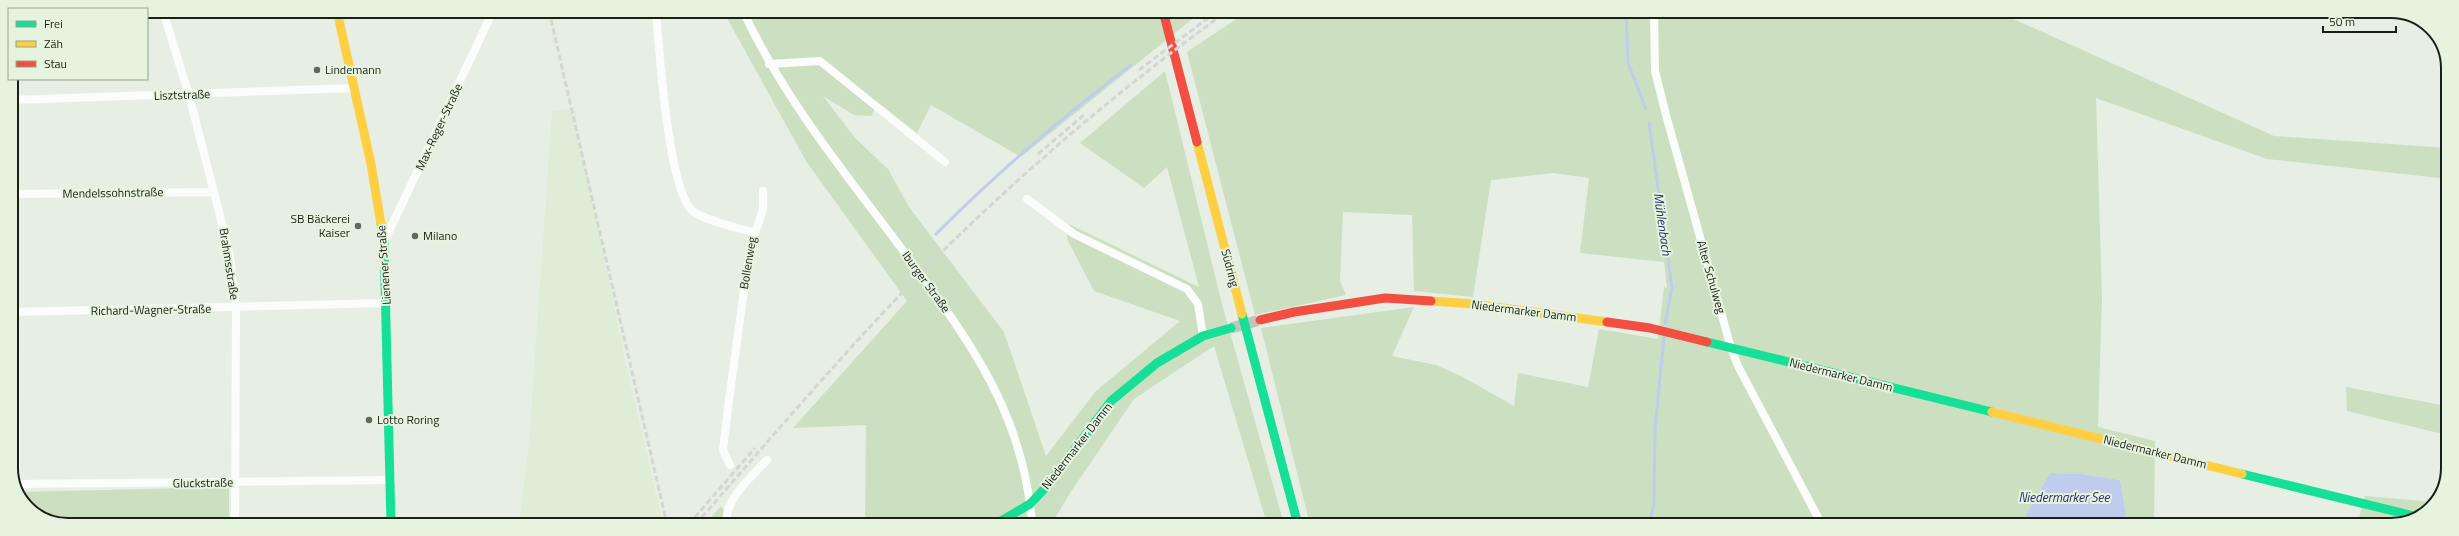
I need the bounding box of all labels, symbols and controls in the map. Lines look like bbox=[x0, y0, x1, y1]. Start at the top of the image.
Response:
legend bbox=[8, 8, 148, 80]
scale bar bbox=[2323, 8, 2396, 34]
text: 50 m bbox=[2329, 12, 2355, 31]
text: Frei bbox=[44, 14, 63, 33]
text: Zäh bbox=[44, 34, 63, 53]
text: Stau bbox=[44, 54, 67, 73]
place label: Lindemann bbox=[325, 60, 381, 79]
marker: Lindemann bbox=[312, 65, 322, 75]
street label: Max-Reger-Straße bbox=[410, 80, 467, 173]
street label: Lisztstraße bbox=[153, 84, 211, 105]
street label: Mendelssohnstraße bbox=[62, 182, 164, 203]
water label: Mühlenbach bbox=[1649, 191, 1677, 257]
place label: SB Bäckerei Kaiser bbox=[290, 209, 350, 242]
marker: SB Bäckerei Kaiser bbox=[353, 221, 363, 231]
street label: Lienener Straße bbox=[371, 224, 396, 306]
place label: Milano bbox=[423, 226, 457, 245]
street label: Brahmsstraße bbox=[214, 227, 245, 301]
marker: Milano bbox=[410, 231, 420, 241]
street label: Bollenweg bbox=[734, 235, 761, 291]
street label: Alter Schulweg bbox=[1692, 238, 1731, 316]
street label: Iburger Straße bbox=[897, 247, 955, 317]
street label: Südring bbox=[1216, 247, 1245, 289]
street label: Niedermarker Damm bbox=[1470, 295, 1578, 326]
street label: Richard-Wagner-Straße bbox=[91, 299, 211, 320]
street label: Niedermarker Damm bbox=[1787, 352, 1895, 397]
street label: Niedermarker Damm bbox=[1037, 398, 1117, 493]
place label: Lotto Roring bbox=[377, 410, 439, 429]
marker: Lotto Roring bbox=[364, 415, 374, 425]
street label: Niedermarker Damm bbox=[2101, 429, 2209, 474]
street label: Gluckstraße bbox=[173, 472, 233, 493]
water label: Niedermarker See bbox=[2018, 487, 2111, 507]

